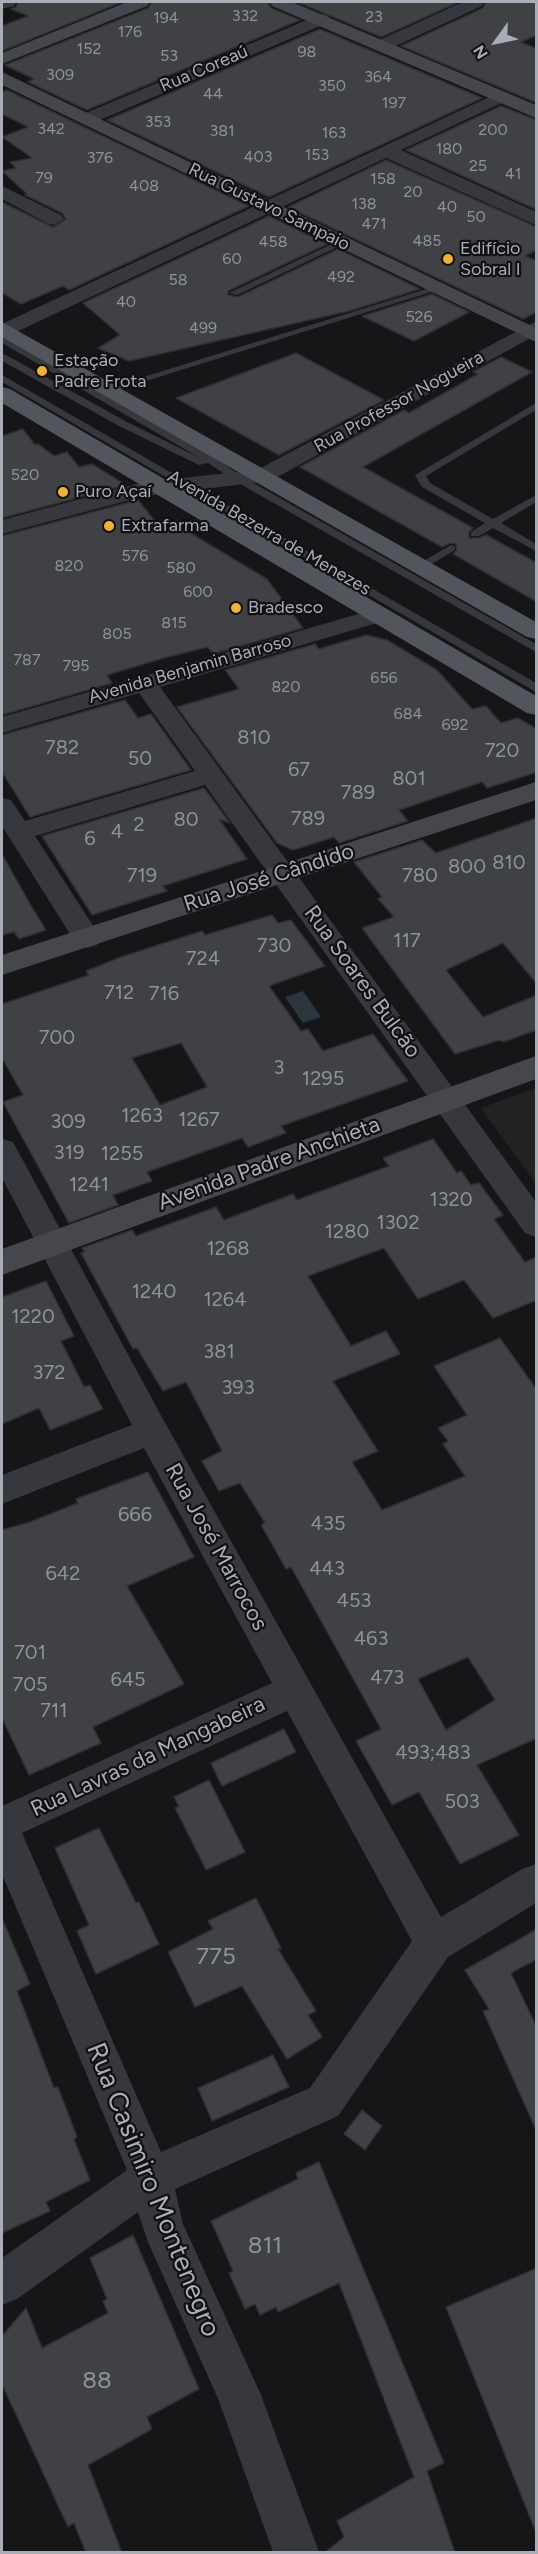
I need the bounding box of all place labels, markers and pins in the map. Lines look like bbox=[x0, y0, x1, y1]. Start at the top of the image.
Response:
place label: Edifício Sobral I bbox=[460, 238, 521, 280]
marker: Edifício Sobral I bbox=[441, 252, 455, 266]
place label: Estação Padre Frota bbox=[54, 350, 146, 392]
marker: Estação Padre Frota bbox=[35, 364, 49, 378]
place label: Puro Açaí bbox=[75, 481, 152, 503]
marker: Puro Açaí bbox=[56, 485, 70, 499]
place label: Extrafarma bbox=[121, 515, 209, 537]
marker: Extrafarma bbox=[102, 519, 116, 533]
place label: Bradesco bbox=[248, 597, 323, 619]
marker: Bradesco bbox=[229, 601, 243, 615]

